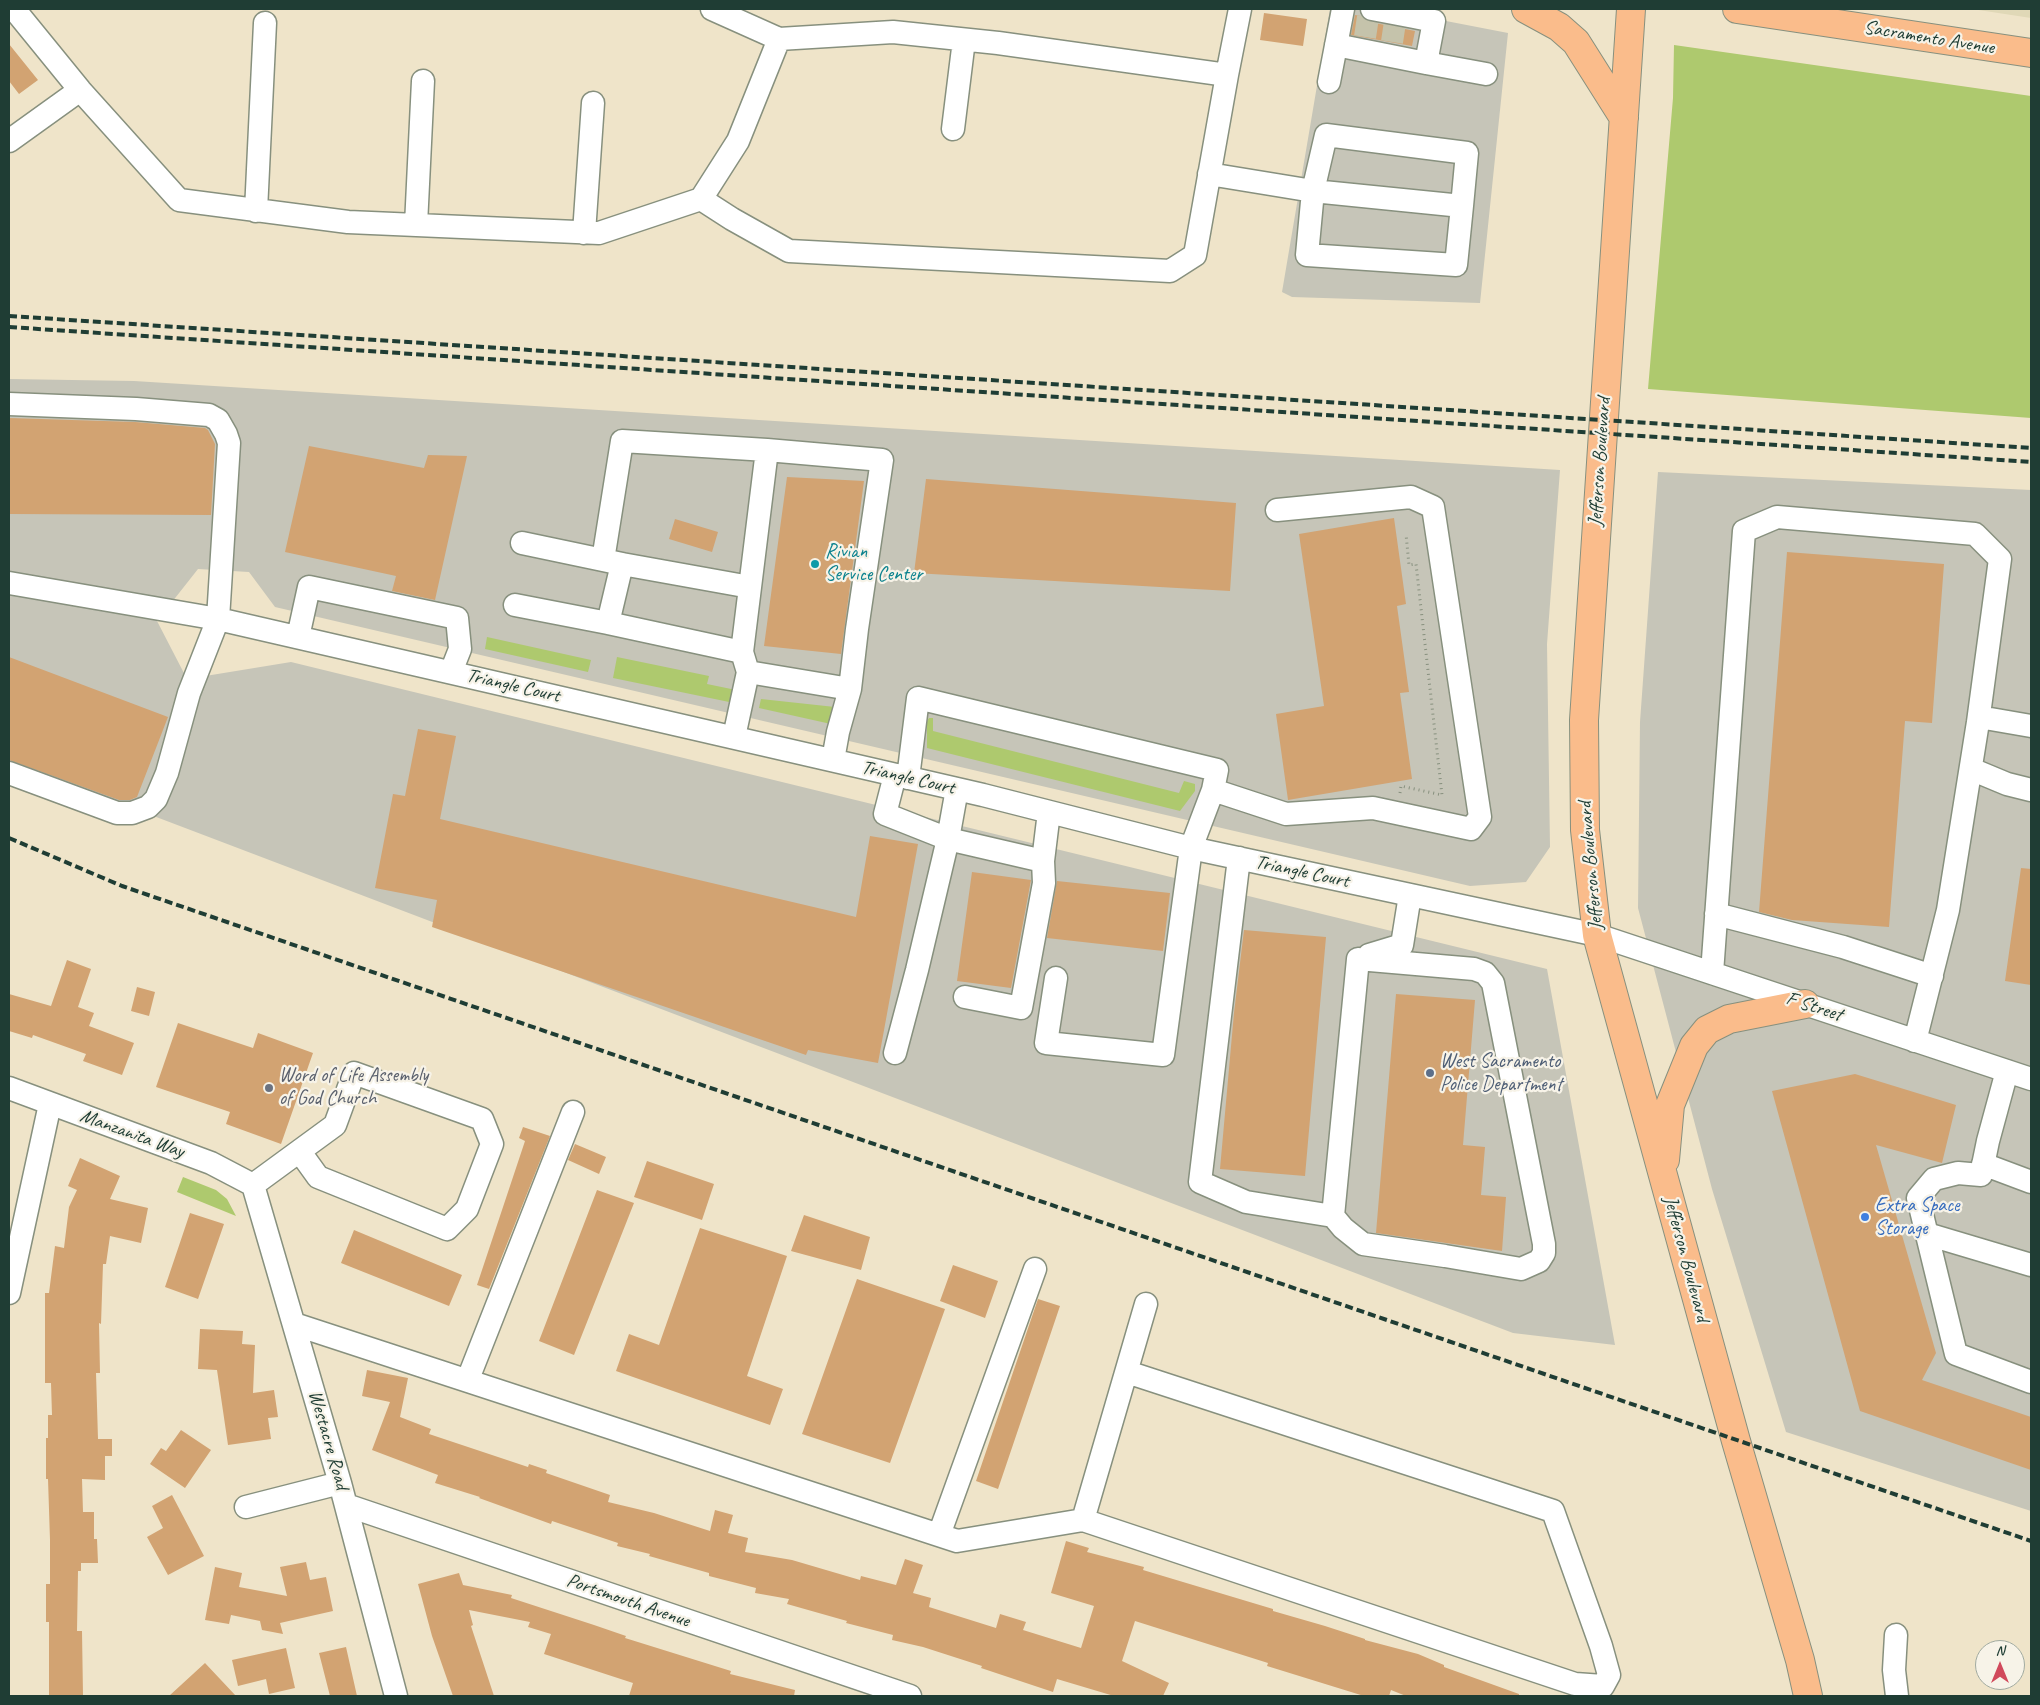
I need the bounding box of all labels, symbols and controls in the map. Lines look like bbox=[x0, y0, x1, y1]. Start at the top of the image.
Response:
street label: Sacramento Avenue bbox=[1862, 16, 1996, 60]
street label: Jefferson Boulevard bbox=[1584, 397, 1616, 527]
place label: Rivian Service Center bbox=[825, 540, 922, 587]
marker: Rivian Service Center bbox=[809, 558, 821, 570]
street label: Triangle Court bbox=[464, 664, 562, 708]
street label: Triangle Court bbox=[859, 756, 957, 800]
street label: Jefferson Boulevard bbox=[1573, 801, 1609, 931]
street label: Triangle Court bbox=[1253, 850, 1351, 894]
street label: F Street bbox=[1783, 987, 1845, 1027]
place label: West Sacramento Police Department bbox=[1440, 1050, 1562, 1097]
place label: Word of Life Assembly of God Church bbox=[279, 1064, 428, 1111]
marker: West Sacramento Police Department bbox=[1424, 1067, 1436, 1079]
marker: Word of Life Assembly of God Church bbox=[263, 1082, 275, 1094]
street label: Manzanita Way bbox=[77, 1104, 187, 1164]
street label: Jefferson Boulevard bbox=[1658, 1194, 1714, 1324]
place label: Extra Space Storage bbox=[1875, 1194, 1960, 1241]
marker: Extra Space Storage bbox=[1859, 1211, 1871, 1223]
street label: Westacre Road bbox=[302, 1388, 354, 1492]
street label: Portsmouth Avenue bbox=[563, 1569, 693, 1633]
north arrow bbox=[1975, 1640, 2025, 1690]
text: N bbox=[1996, 1642, 2004, 1659]

